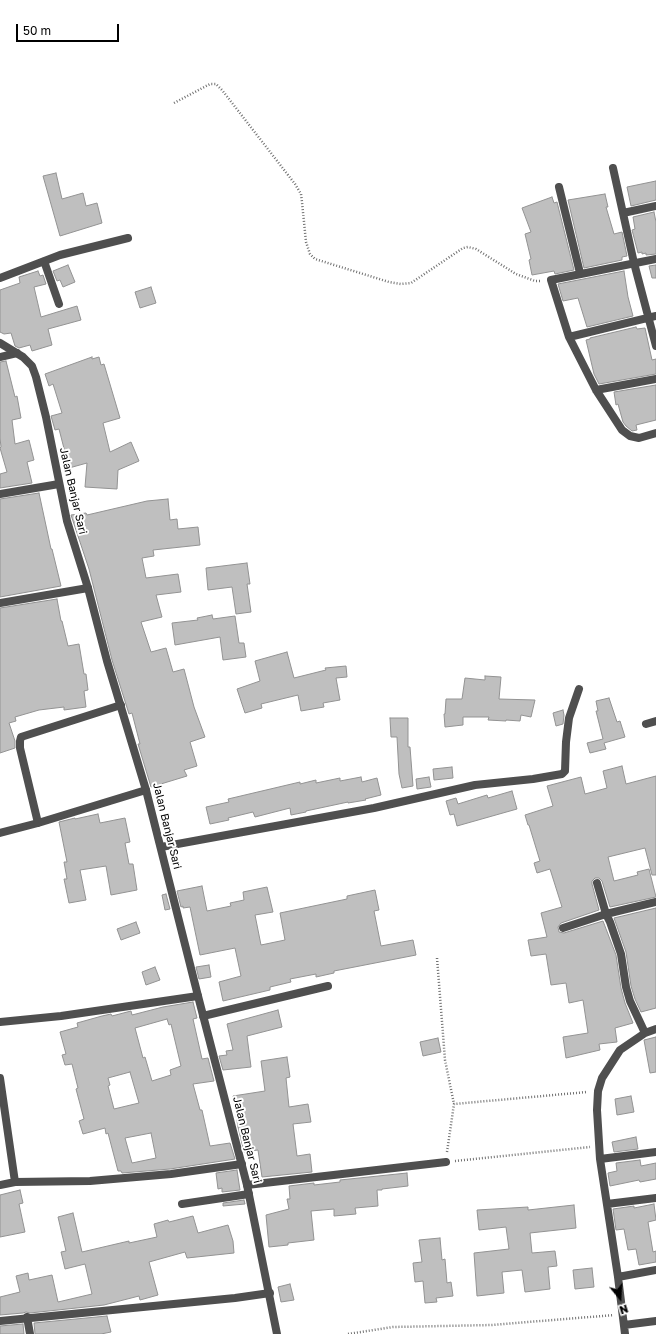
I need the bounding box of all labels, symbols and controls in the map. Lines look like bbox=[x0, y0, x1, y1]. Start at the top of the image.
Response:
scale bar bbox=[18, 16, 121, 42]
text: 50 m bbox=[23, 23, 51, 38]
street label: Jalan Banjar Sari bbox=[57, 446, 89, 536]
street label: Jalan Banjar Sari bbox=[150, 781, 184, 871]
street label: Jalan Banjar Sari bbox=[230, 1095, 264, 1185]
north arrow bbox=[600, 1278, 640, 1318]
text: N bbox=[618, 1302, 630, 1317]

